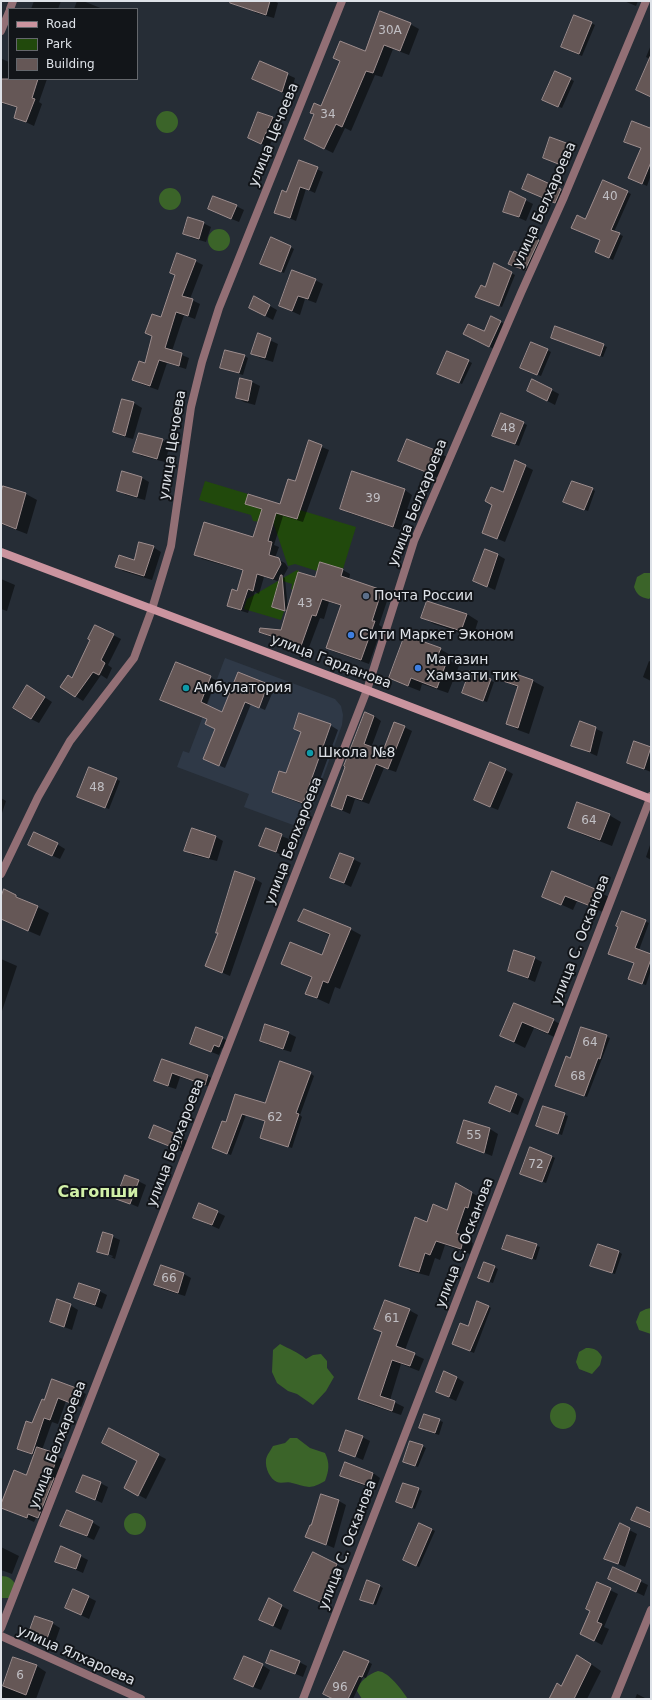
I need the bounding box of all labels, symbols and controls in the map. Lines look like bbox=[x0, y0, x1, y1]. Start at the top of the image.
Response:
legend bbox=[8, 8, 138, 80]
text: Road bbox=[46, 17, 76, 31]
house number: 30А bbox=[378, 24, 402, 38]
text: Park bbox=[46, 37, 72, 51]
text: Building bbox=[46, 57, 95, 71]
street label: улица Цечоева bbox=[245, 81, 303, 189]
house number: 34 bbox=[320, 108, 336, 122]
street label: улица Белхароева bbox=[510, 140, 580, 270]
house number: 40 bbox=[602, 190, 618, 204]
street label: улица Цечоева bbox=[156, 389, 190, 501]
house number: 48 bbox=[500, 422, 516, 436]
street label: улица Белхароева bbox=[385, 437, 451, 569]
house number: 39 bbox=[365, 492, 381, 506]
place label: Почта России bbox=[374, 588, 473, 604]
marker: Почта России bbox=[361, 591, 371, 601]
house number: 43 bbox=[297, 597, 313, 611]
place label: Сити Маркет Эконом bbox=[359, 627, 514, 643]
marker: Сити Маркет Эконом bbox=[346, 630, 356, 640]
street label: улица Гарданова bbox=[268, 631, 394, 693]
place label: Магазин Хамзати тик bbox=[426, 652, 518, 684]
marker: Магазин Хамзати тик bbox=[413, 663, 423, 673]
place label: Амбулатория bbox=[194, 680, 292, 696]
marker: Амбулатория bbox=[181, 683, 191, 693]
place label: Школа №8 bbox=[318, 745, 395, 761]
marker: Школа №8 bbox=[305, 748, 315, 758]
street label: улица Белхароева bbox=[262, 775, 326, 907]
house number: 48 bbox=[89, 781, 105, 795]
house number: 64 bbox=[581, 814, 597, 828]
street label: улица С. Осканова bbox=[548, 873, 614, 1007]
house number: 64 bbox=[582, 1036, 598, 1050]
house number: 68 bbox=[570, 1070, 586, 1084]
street label: улица Белхароева bbox=[144, 1077, 208, 1209]
house number: 62 bbox=[267, 1111, 283, 1125]
house number: 55 bbox=[466, 1129, 482, 1143]
house number: 72 bbox=[528, 1158, 544, 1172]
street label: улица С. Осканова bbox=[432, 1176, 498, 1310]
district label: Сагопши bbox=[57, 1183, 139, 1203]
house number: 66 bbox=[161, 1272, 177, 1286]
house number: 61 bbox=[384, 1312, 400, 1326]
street label: улица Белхароева bbox=[26, 1379, 90, 1511]
street label: улица С. Осканова bbox=[315, 1478, 381, 1612]
street label: улица Ялхароева bbox=[14, 1622, 138, 1690]
house number: 6 bbox=[16, 1669, 24, 1683]
house number: 96 bbox=[332, 1681, 348, 1695]

